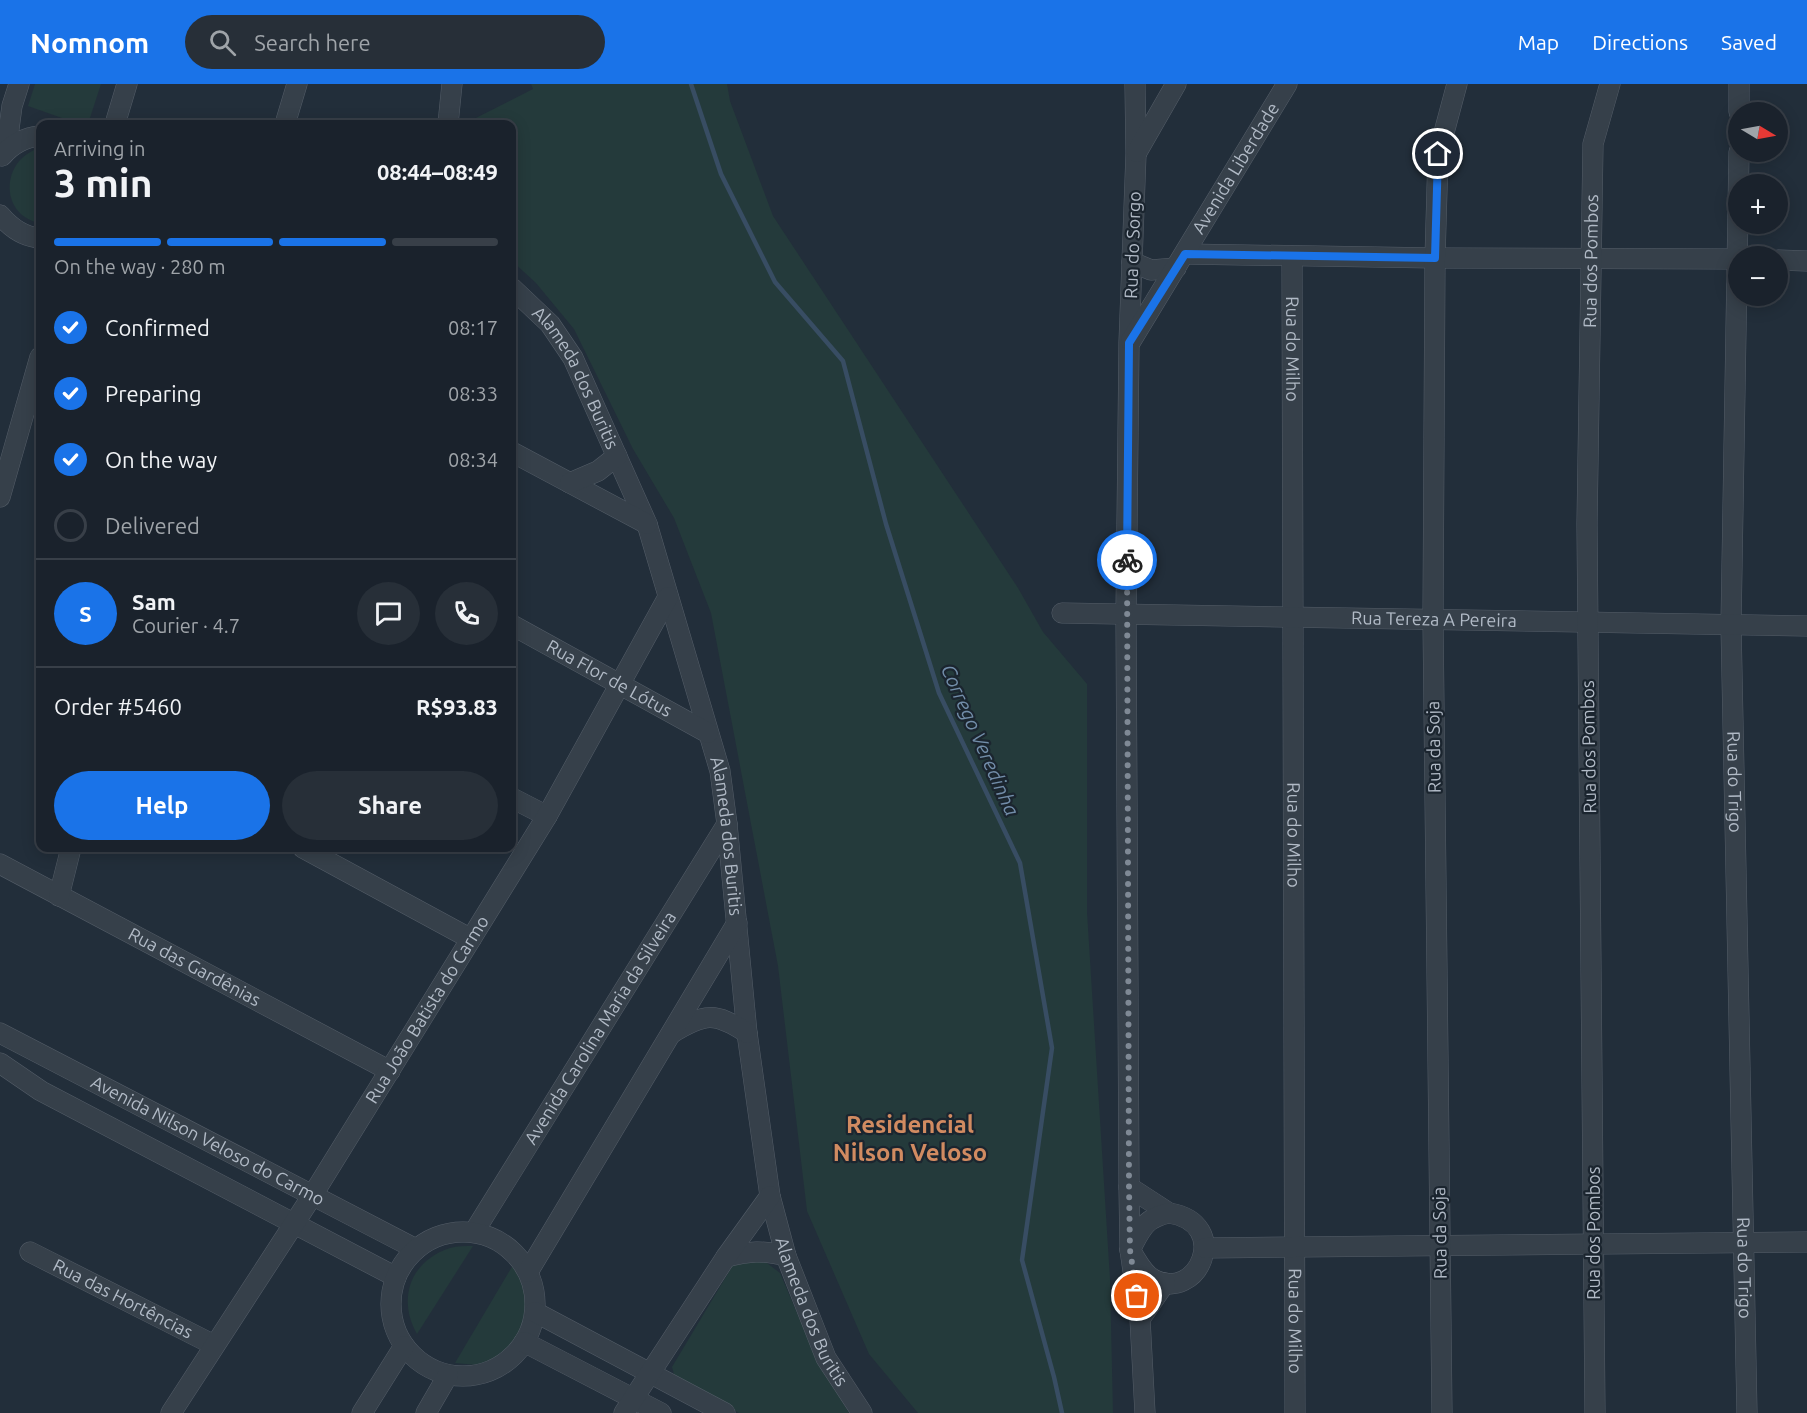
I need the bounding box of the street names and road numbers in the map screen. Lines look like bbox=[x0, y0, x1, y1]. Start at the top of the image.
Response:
street label: Avenida Liberdade bbox=[1188, 99, 1282, 237]
street label: Rua do Sorgo bbox=[1120, 191, 1144, 299]
street label: Rua dos Pombos bbox=[1579, 194, 1601, 328]
street label: Rua do Milho bbox=[1283, 296, 1303, 402]
street label: Alameda dos Buritis bbox=[529, 302, 623, 452]
street label: Rua Tereza A Pereira bbox=[1351, 607, 1517, 630]
street label: Rua Flor de Lótus bbox=[544, 635, 676, 720]
street label: Rua dos Pombos bbox=[1577, 680, 1599, 814]
street label: Rua da Soja bbox=[1422, 701, 1444, 793]
street label: Rua do Trigo bbox=[1724, 731, 1746, 833]
street label: Alameda dos Buritis bbox=[707, 754, 747, 917]
street label: Rua do Milho bbox=[1284, 782, 1305, 888]
street label: Avenida Carolina Maria da Silveira bbox=[520, 907, 679, 1148]
street label: Rua João Batista do Carmo bbox=[361, 911, 492, 1107]
street label: Rua das Gardênias bbox=[125, 923, 264, 1010]
street label: Avenida Nilson Veloso do Carmo bbox=[88, 1071, 328, 1209]
street label: Rua dos Pombos bbox=[1583, 1166, 1603, 1300]
street label: Rua da Soja bbox=[1428, 1187, 1450, 1279]
street label: Rua do Trigo bbox=[1734, 1217, 1756, 1319]
street label: Alameda dos Buritis bbox=[772, 1235, 853, 1390]
street label: Rua das Hortências bbox=[50, 1254, 197, 1342]
street label: Rua do Milho bbox=[1286, 1268, 1306, 1374]

